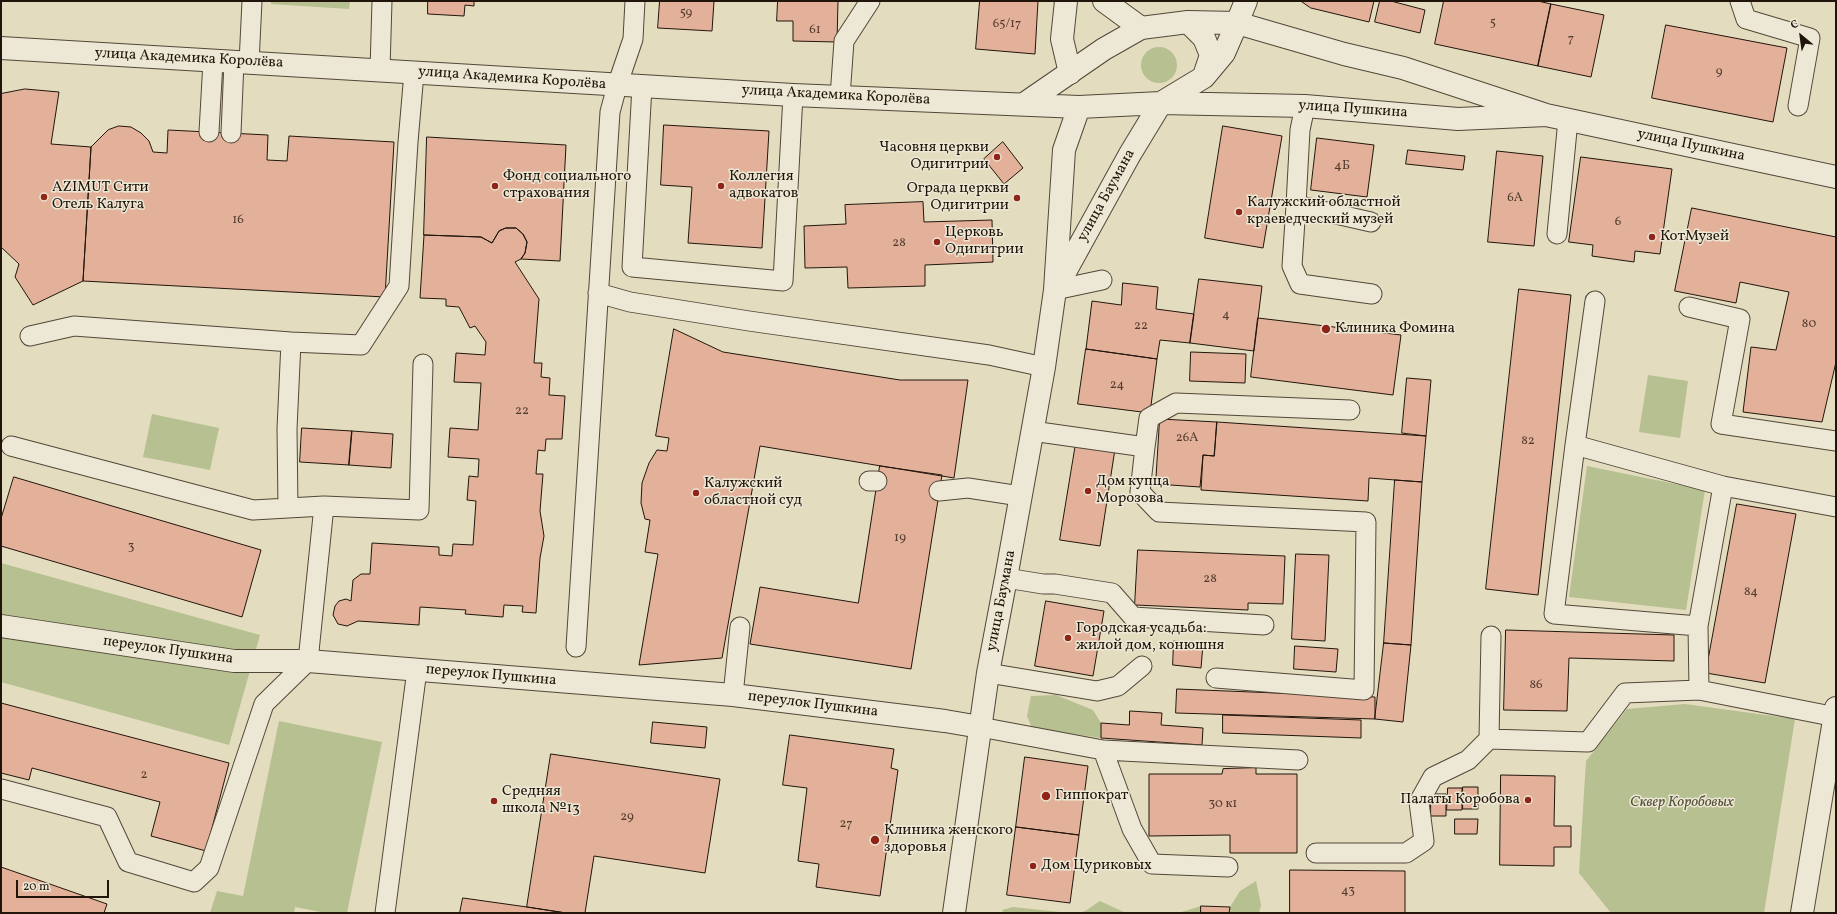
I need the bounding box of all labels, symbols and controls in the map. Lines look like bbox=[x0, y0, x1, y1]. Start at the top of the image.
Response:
house number: 59 bbox=[680, 6, 692, 22]
house number: 5 bbox=[1490, 16, 1496, 32]
north arrow bbox=[1781, 16, 1821, 56]
house number: 65/17 bbox=[993, 17, 1021, 33]
text: С bbox=[1788, 17, 1802, 33]
house number: 61 bbox=[809, 23, 821, 39]
house number: 7 bbox=[1568, 32, 1574, 48]
street label: улица Академика Королёва bbox=[94, 45, 284, 73]
street label: улица Академика Королёва bbox=[417, 63, 607, 95]
house number: 9 bbox=[1716, 65, 1722, 81]
street label: улица Академика Королёва bbox=[741, 82, 931, 110]
street label: улица Пушкина bbox=[1298, 97, 1408, 123]
street label: улица Пушкина bbox=[1635, 126, 1747, 166]
place label: Часовня церкви Одигитрии bbox=[879, 139, 989, 174]
street label: улица Баумана bbox=[1074, 147, 1140, 245]
marker: Часовня церкви Одигитрии bbox=[992, 152, 1002, 162]
house number: 4Б bbox=[1334, 159, 1350, 175]
place label: Фонд социального страхования bbox=[503, 168, 631, 203]
place label: Коллегия адвокатов bbox=[729, 168, 798, 203]
place label: AZIMUT Сити Отель Калуга bbox=[52, 179, 149, 214]
place label: Ограда церкви Одигитрии bbox=[907, 180, 1009, 215]
marker: Фонд социального страхования bbox=[490, 181, 500, 191]
marker: Коллегия адвокатов bbox=[716, 181, 726, 191]
house number: 6А bbox=[1507, 191, 1523, 207]
marker: AZIMUT Сити Отель Калуга bbox=[39, 192, 49, 202]
marker: Ограда церкви Одигитрии bbox=[1012, 193, 1022, 203]
place label: Калужский областной краеведческий музей bbox=[1247, 194, 1401, 229]
marker: Калужский областной краеведческий музей bbox=[1234, 207, 1244, 217]
house number: 16 bbox=[232, 213, 244, 229]
house number: 6 bbox=[1615, 215, 1621, 231]
place label: Церковь Одигитрии bbox=[945, 224, 1024, 259]
place label: КотМузей bbox=[1660, 228, 1729, 246]
marker: КотМузей bbox=[1647, 232, 1657, 242]
house number: 28 bbox=[892, 236, 906, 252]
marker: Церковь Одигитрии bbox=[932, 237, 942, 247]
house number: 4 bbox=[1222, 308, 1230, 324]
house number: 80 bbox=[1802, 317, 1816, 333]
house number: 22 bbox=[1134, 319, 1148, 335]
place label: Клиника Фомина bbox=[1335, 320, 1455, 338]
marker: Клиника Фомина bbox=[1320, 323, 1332, 335]
house number: 24 bbox=[1110, 378, 1124, 394]
house number: 22 bbox=[515, 404, 529, 420]
house number: 26А bbox=[1176, 431, 1198, 447]
house number: 82 bbox=[1521, 434, 1535, 450]
place label: Дом купца Морозова bbox=[1096, 473, 1169, 508]
place label: Калужский областной суд bbox=[704, 475, 802, 510]
marker: Дом купца Морозова bbox=[1083, 486, 1093, 496]
marker: Калужский областной суд bbox=[691, 488, 701, 498]
house number: 19 bbox=[894, 531, 906, 547]
house number: 3 bbox=[128, 540, 134, 556]
street label: улица Баумана bbox=[983, 549, 1021, 653]
house number: 28 bbox=[1203, 572, 1217, 588]
house number: 84 bbox=[1744, 585, 1758, 601]
place label: Городская усадьба: жилой дом, конюшня bbox=[1076, 620, 1224, 655]
street label: переулок Пушкина bbox=[102, 633, 234, 669]
marker: Городская усадьба: жилой дом, конюшня bbox=[1063, 633, 1073, 643]
street label: переулок Пушкина bbox=[425, 661, 557, 691]
house number: 86 bbox=[1529, 678, 1543, 694]
street label: переулок Пушкина bbox=[747, 688, 879, 722]
house number: 2 bbox=[141, 768, 147, 784]
place label: Средняя школа №13 bbox=[502, 783, 580, 818]
place label: Гиппократ bbox=[1055, 787, 1128, 805]
marker: Гиппократ bbox=[1040, 790, 1052, 802]
place label: Палаты Коробова bbox=[1400, 791, 1520, 809]
park label: Сквер Коробовых bbox=[1630, 794, 1734, 812]
marker: Палаты Коробова bbox=[1523, 795, 1533, 805]
marker: Средняя школа №13 bbox=[489, 796, 499, 806]
house number: 30 к1 bbox=[1209, 797, 1237, 813]
house number: 29 bbox=[620, 810, 634, 826]
house number: 27 bbox=[840, 817, 852, 833]
place label: Клиника женского здоровья bbox=[884, 822, 1013, 857]
marker: Клиника женского здоровья bbox=[869, 834, 881, 846]
place label: Дом Цуриковых bbox=[1041, 857, 1152, 875]
marker: Дом Цуриковых bbox=[1028, 861, 1038, 871]
scale bar bbox=[18, 872, 111, 898]
text: 20 m bbox=[23, 879, 50, 895]
house number: 43 bbox=[1341, 884, 1355, 900]

